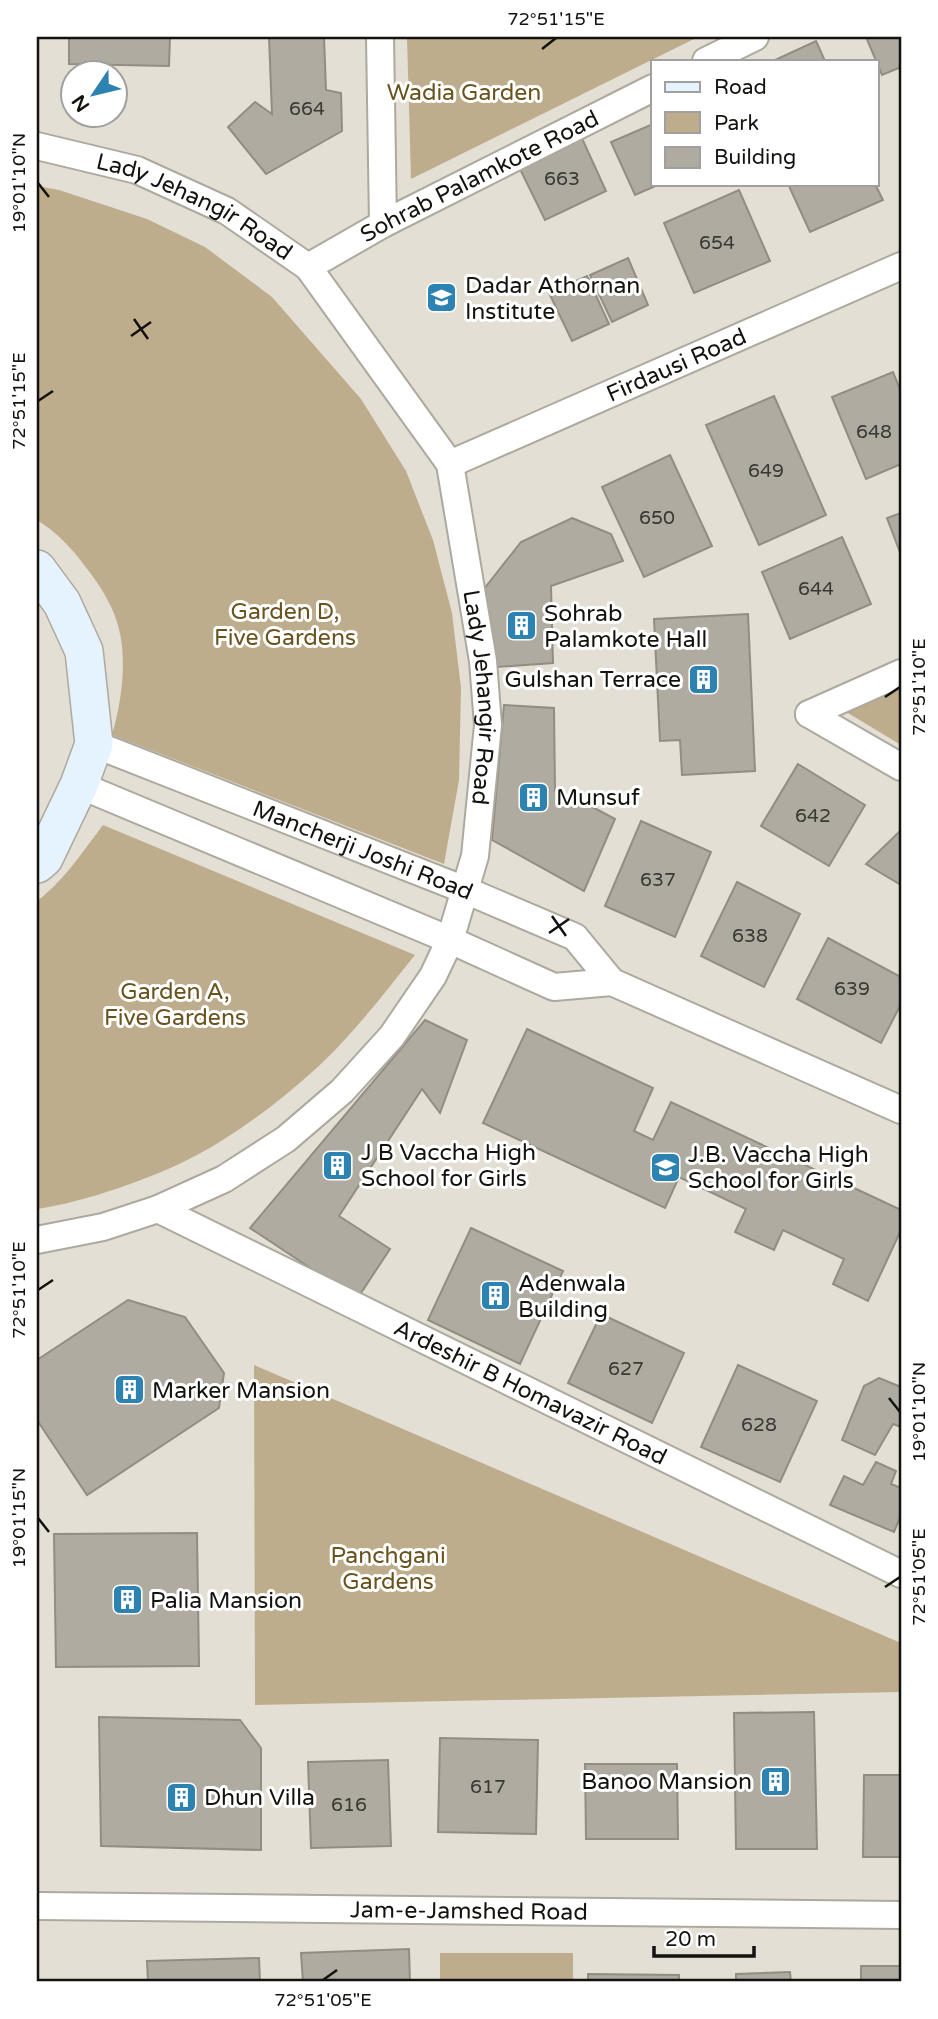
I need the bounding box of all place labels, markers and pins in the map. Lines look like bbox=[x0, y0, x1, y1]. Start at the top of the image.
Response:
place label: Dadar Athornan Institute bbox=[465, 272, 640, 326]
school or university icon: Dadar Athornan Institute bbox=[425, 281, 459, 315]
place label: Sohrab Palamkote Hall bbox=[544, 600, 707, 654]
building icon: Sohrab Palamkote Hall bbox=[504, 609, 538, 643]
building icon: Gulshan Terrace bbox=[687, 662, 721, 696]
place label: Gulshan Terrace bbox=[505, 666, 681, 694]
building icon: Munsuf bbox=[516, 780, 550, 814]
place label: Munsuf bbox=[556, 784, 640, 812]
place label: J B Vaccha High School for Girls bbox=[361, 1139, 536, 1193]
place label: J.B. Vaccha High School for Girls bbox=[688, 1141, 869, 1195]
building icon: J B Vaccha High School for Girls bbox=[321, 1148, 355, 1182]
school or university icon: J.B. Vaccha High School for Girls bbox=[648, 1150, 682, 1184]
place label: Adenwala Building bbox=[518, 1270, 626, 1324]
building icon: Adenwala Building bbox=[478, 1279, 512, 1313]
building icon: Marker Mansion bbox=[112, 1373, 146, 1407]
place label: Marker Mansion bbox=[152, 1377, 330, 1405]
building icon: Palia Mansion bbox=[110, 1583, 144, 1617]
place label: Palia Mansion bbox=[150, 1587, 302, 1615]
building icon: Banoo Mansion bbox=[758, 1764, 792, 1798]
place label: Banoo Mansion bbox=[581, 1768, 752, 1796]
building icon: Dhun Villa bbox=[164, 1780, 198, 1814]
place label: Dhun Villa bbox=[204, 1784, 315, 1812]

